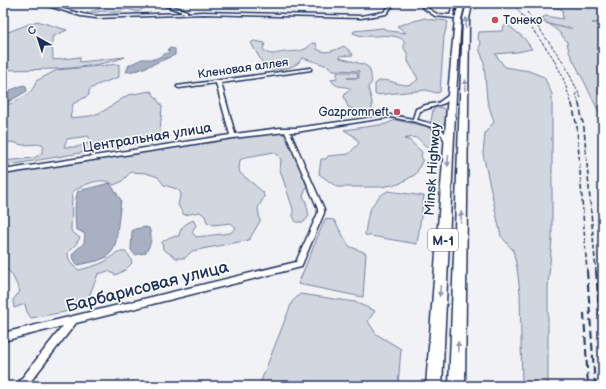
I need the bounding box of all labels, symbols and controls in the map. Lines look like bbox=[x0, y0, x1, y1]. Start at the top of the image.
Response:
place label: Тонеко bbox=[503, 13, 542, 28]
marker: Тонеко bbox=[490, 15, 500, 25]
one-way arrow bbox=[463, 17, 470, 29]
north arrow bbox=[18, 18, 58, 58]
text: С bbox=[25, 23, 39, 38]
street label: Кленовая аллея bbox=[197, 55, 290, 82]
one-way arrow bbox=[461, 79, 468, 91]
place label: Gazpromneft bbox=[318, 105, 389, 120]
marker: Gazpromneft bbox=[392, 107, 402, 117]
street label: Центральная улица bbox=[81, 119, 214, 156]
street label: Minsk Highway bbox=[421, 121, 444, 216]
one-way arrow bbox=[444, 155, 451, 167]
one-way arrow bbox=[458, 210, 464, 223]
road number: М-1 bbox=[428, 229, 458, 251]
street label: Барбарисовая улица bbox=[64, 257, 231, 317]
one-way arrow bbox=[436, 285, 443, 297]
one-way arrow bbox=[455, 340, 461, 353]

